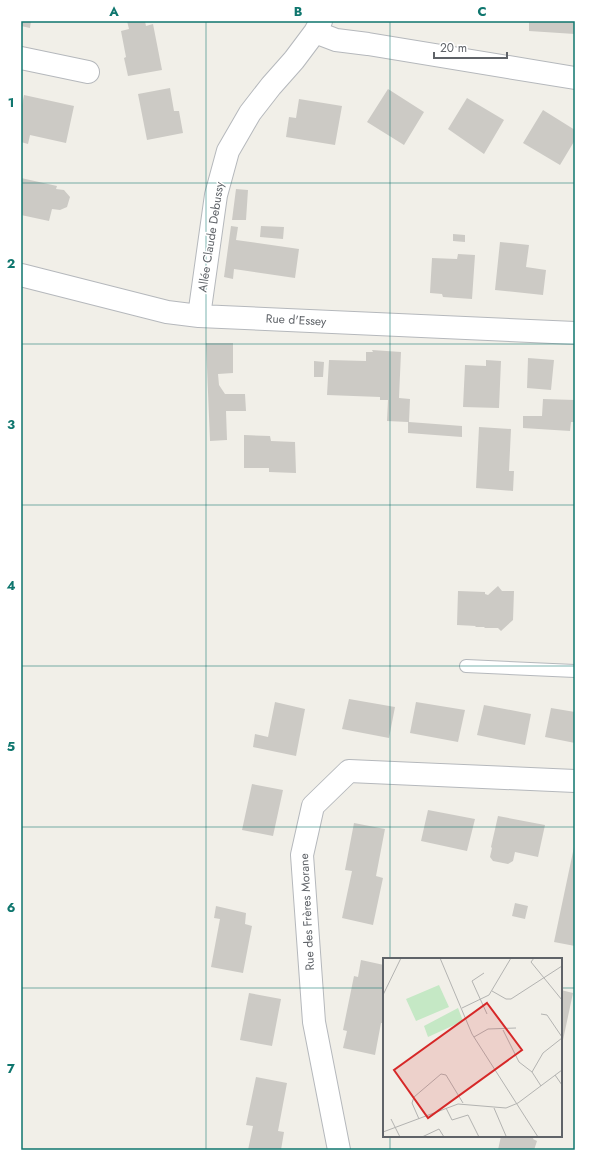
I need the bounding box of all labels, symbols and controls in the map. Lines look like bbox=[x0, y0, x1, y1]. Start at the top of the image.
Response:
text: A bbox=[108, 2, 119, 21]
text: B bbox=[294, 2, 303, 21]
text: C bbox=[477, 2, 487, 21]
scale bar bbox=[434, 34, 507, 60]
text: 20 m bbox=[440, 39, 467, 57]
text: 1 bbox=[8, 93, 14, 112]
street label: Allée Claude Debussy bbox=[193, 180, 229, 293]
text: 2 bbox=[7, 254, 15, 273]
street label: Rue d'Essey bbox=[265, 309, 327, 331]
text: 3 bbox=[7, 415, 15, 434]
text: 4 bbox=[6, 576, 16, 595]
text: 5 bbox=[7, 737, 15, 756]
street label: Rue des Frères Morane bbox=[295, 853, 319, 971]
text: 6 bbox=[7, 898, 16, 917]
inset map bbox=[383, 958, 562, 1137]
text: 7 bbox=[7, 1059, 15, 1078]

